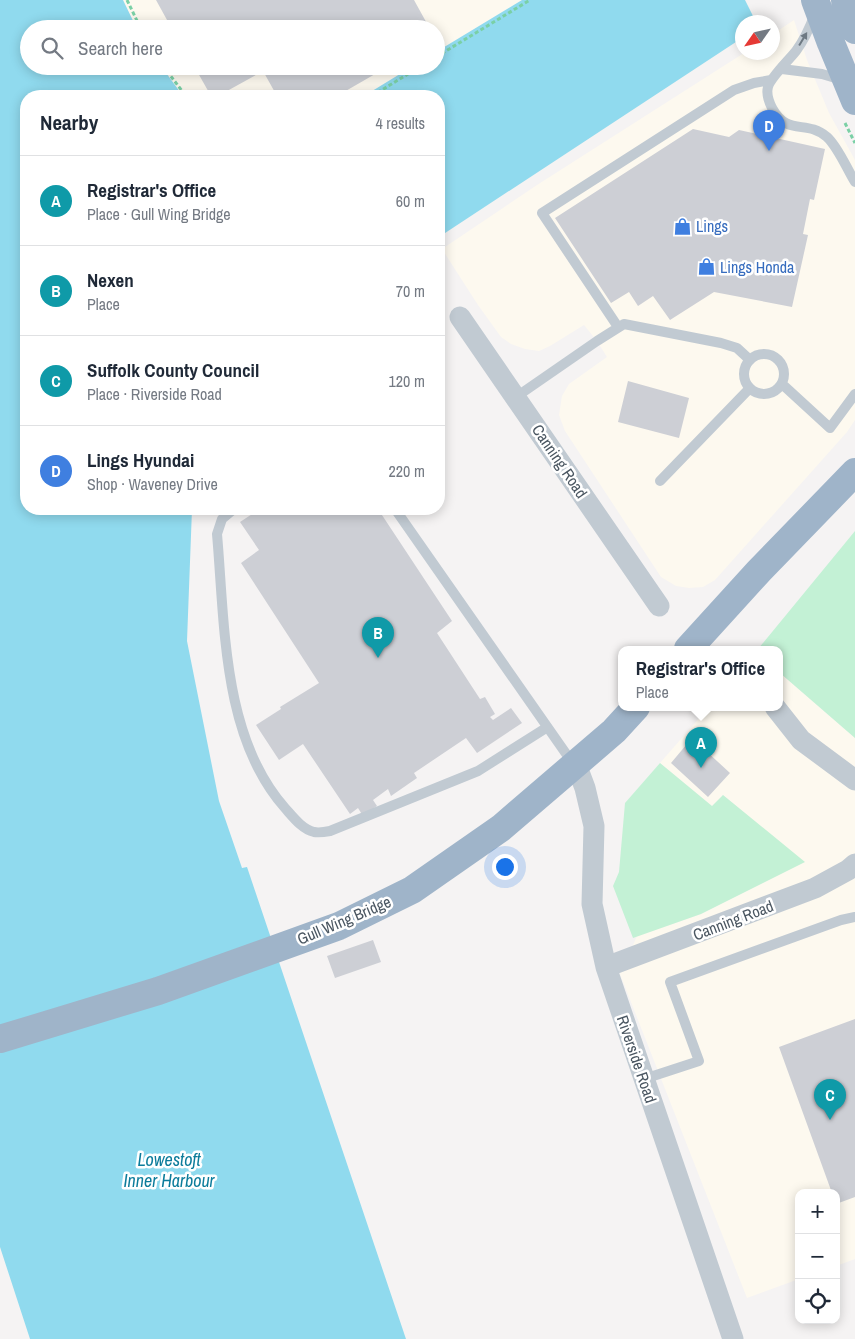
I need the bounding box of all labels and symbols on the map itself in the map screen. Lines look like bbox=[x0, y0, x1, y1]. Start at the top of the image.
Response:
north arrow bbox=[735, 15, 780, 60]
one-way arrow bbox=[799, 33, 808, 46]
pin: D bbox=[753, 110, 785, 151]
place label: Lings bbox=[696, 215, 728, 237]
shop icon: Lings bbox=[672, 216, 692, 236]
place label: Lings Honda bbox=[720, 256, 795, 278]
shop icon: Lings Honda bbox=[696, 257, 716, 277]
street label: Canning Road bbox=[527, 420, 593, 502]
pin: B bbox=[362, 617, 394, 658]
pin: A bbox=[685, 727, 717, 768]
your location bbox=[492, 854, 518, 880]
street label: Gull Wing Bridge bbox=[294, 890, 394, 950]
street label: Canning Road bbox=[690, 895, 776, 945]
street label: Riverside Road bbox=[612, 1012, 662, 1106]
pin: C bbox=[814, 1079, 846, 1120]
water label: Lowestoft Inner Harbour bbox=[123, 1147, 216, 1193]

